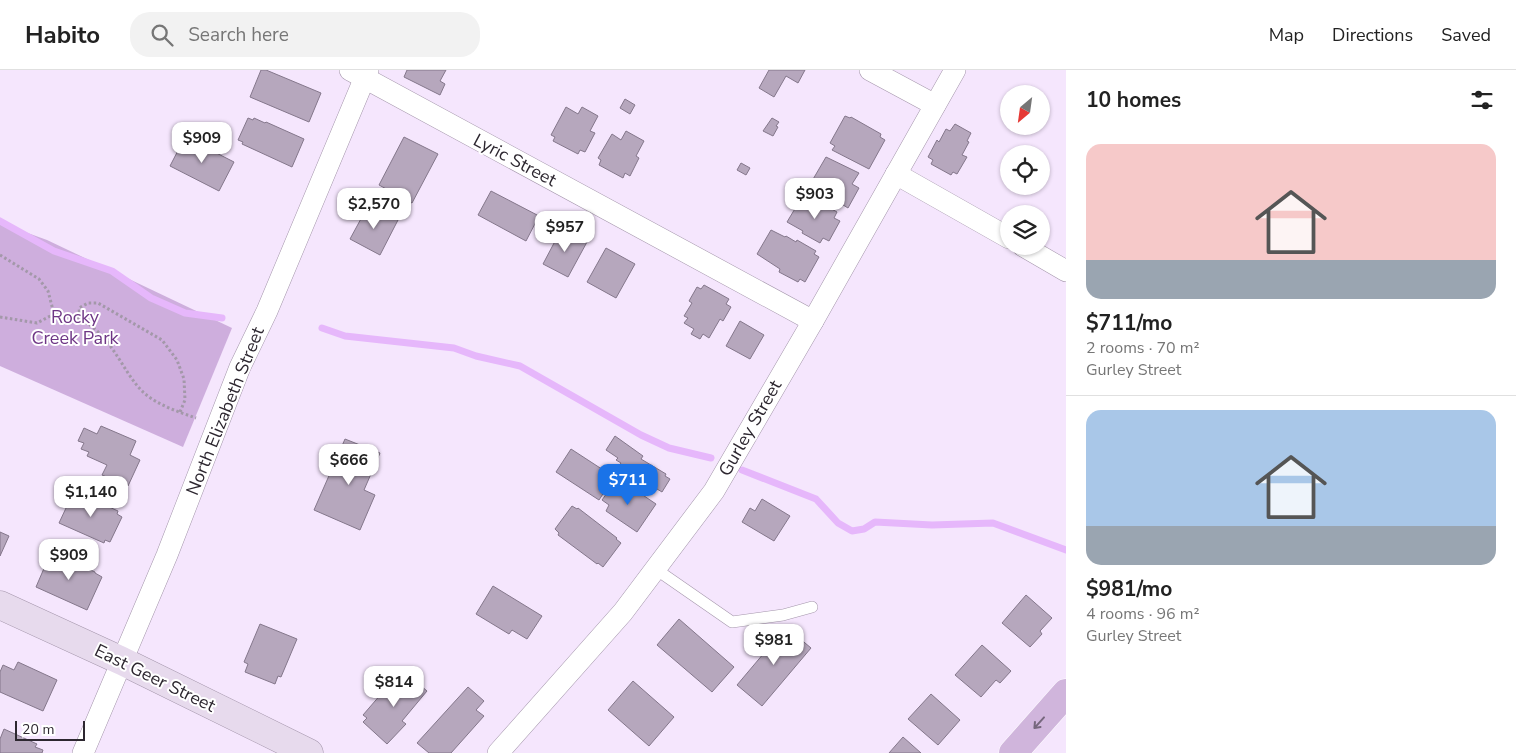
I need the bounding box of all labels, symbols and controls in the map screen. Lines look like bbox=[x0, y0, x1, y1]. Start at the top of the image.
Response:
search box bbox=[130, 12, 480, 57]
text: Habito bbox=[25, 19, 100, 51]
icon: search bbox=[148, 21, 176, 49]
text: Search here bbox=[188, 22, 289, 48]
text: Map bbox=[1269, 23, 1304, 47]
text: Directions bbox=[1332, 23, 1413, 47]
text: Saved bbox=[1441, 23, 1491, 47]
north arrow bbox=[1000, 85, 1050, 135]
map controls bbox=[1000, 85, 1050, 255]
text: 10 homes bbox=[1086, 86, 1181, 114]
icon: filters bbox=[1468, 86, 1496, 114]
pin: $909 bbox=[172, 122, 232, 164]
text: $909 bbox=[183, 127, 221, 149]
street label: Lyric Street bbox=[469, 128, 561, 192]
button: locate bbox=[1000, 145, 1050, 195]
icon: home bbox=[1246, 177, 1336, 267]
pin: $903 bbox=[785, 178, 845, 220]
text: $903 bbox=[796, 183, 834, 205]
pin: $2,570 bbox=[333, 188, 415, 230]
text: $2,570 bbox=[348, 193, 400, 215]
button: layers bbox=[1000, 205, 1050, 255]
pin: $957 bbox=[535, 210, 595, 253]
text: $957 bbox=[546, 216, 584, 238]
park label: Rocky Creek Park bbox=[31, 305, 120, 350]
text: $711/mo bbox=[1086, 309, 1172, 337]
street label: North Elizabeth Street bbox=[180, 323, 270, 499]
text: 2 rooms · 70 m² bbox=[1086, 337, 1199, 359]
text: Gurley Street bbox=[1086, 359, 1181, 381]
street label: Gurley Street bbox=[713, 375, 788, 480]
icon: home bbox=[1246, 442, 1336, 532]
pin: $666 bbox=[319, 444, 379, 486]
text: $666 bbox=[330, 449, 368, 471]
pin: $711 bbox=[598, 464, 658, 506]
text: $711 bbox=[609, 469, 647, 491]
pin: $1,140 bbox=[50, 476, 132, 518]
text: $1,140 bbox=[65, 481, 117, 503]
pin: $909 bbox=[39, 538, 99, 581]
text: $909 bbox=[50, 544, 88, 566]
text: $981/mo bbox=[1086, 575, 1172, 603]
text: 4 rooms · 96 m² bbox=[1086, 603, 1199, 625]
pin: $981 bbox=[744, 624, 804, 666]
text: Gurley Street bbox=[1086, 625, 1181, 647]
text: $981 bbox=[755, 629, 793, 651]
street label: East Geer Street bbox=[91, 638, 220, 718]
pin: $814 bbox=[364, 666, 424, 708]
text: $814 bbox=[375, 671, 413, 693]
one-way arrow bbox=[1034, 717, 1045, 730]
scale bar bbox=[15, 718, 85, 741]
text: 20 m bbox=[22, 720, 54, 739]

